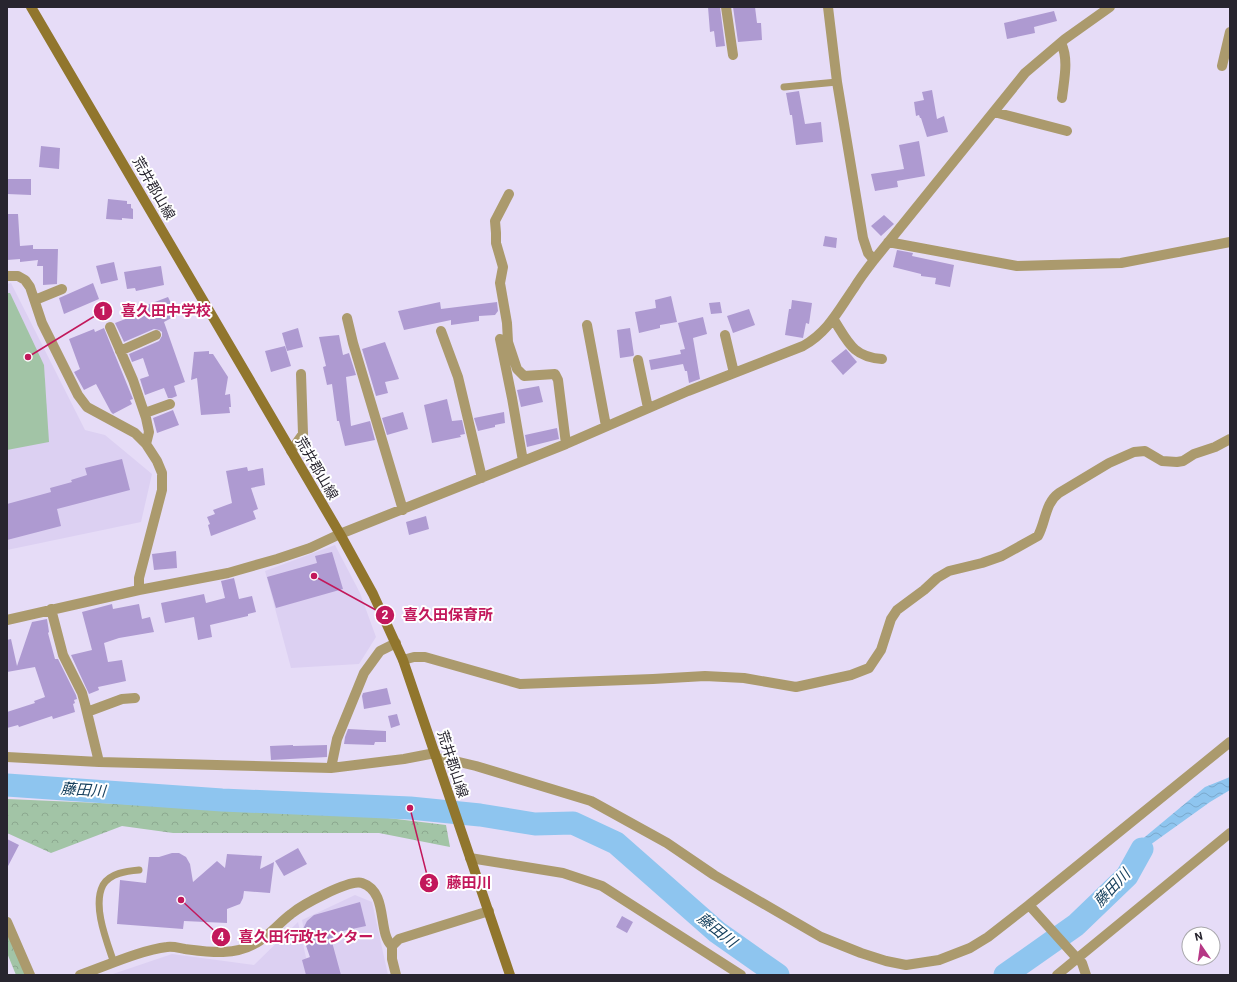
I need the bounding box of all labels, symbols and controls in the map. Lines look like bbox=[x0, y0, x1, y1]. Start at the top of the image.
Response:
street label: 荒井郡山線 bbox=[130, 154, 178, 222]
callout: 喜久田中学校 bbox=[93, 297, 219, 324]
text: 喜久田中学校 bbox=[121, 302, 211, 320]
text: 1 bbox=[100, 304, 106, 318]
street label: 荒井郡山線 bbox=[293, 434, 341, 502]
callout: 喜久田保育所 bbox=[375, 602, 501, 629]
text: 喜久田保育所 bbox=[403, 606, 493, 624]
text: 2 bbox=[382, 608, 389, 622]
street label: 荒井郡山線 bbox=[435, 728, 471, 800]
water label: 藤田川 bbox=[60, 779, 108, 801]
water label: 藤田川 bbox=[1090, 864, 1135, 911]
callout: 藤田川 bbox=[419, 869, 500, 896]
text: 藤田川 bbox=[446, 874, 492, 892]
text: 3 bbox=[426, 876, 433, 890]
water label: 藤田川 bbox=[694, 909, 742, 952]
callout: 喜久田行政センター bbox=[211, 923, 382, 950]
north arrow bbox=[1181, 926, 1221, 966]
text: 喜久田行政センター bbox=[238, 928, 374, 946]
text: N bbox=[1194, 929, 1204, 944]
text: 4 bbox=[218, 930, 225, 944]

